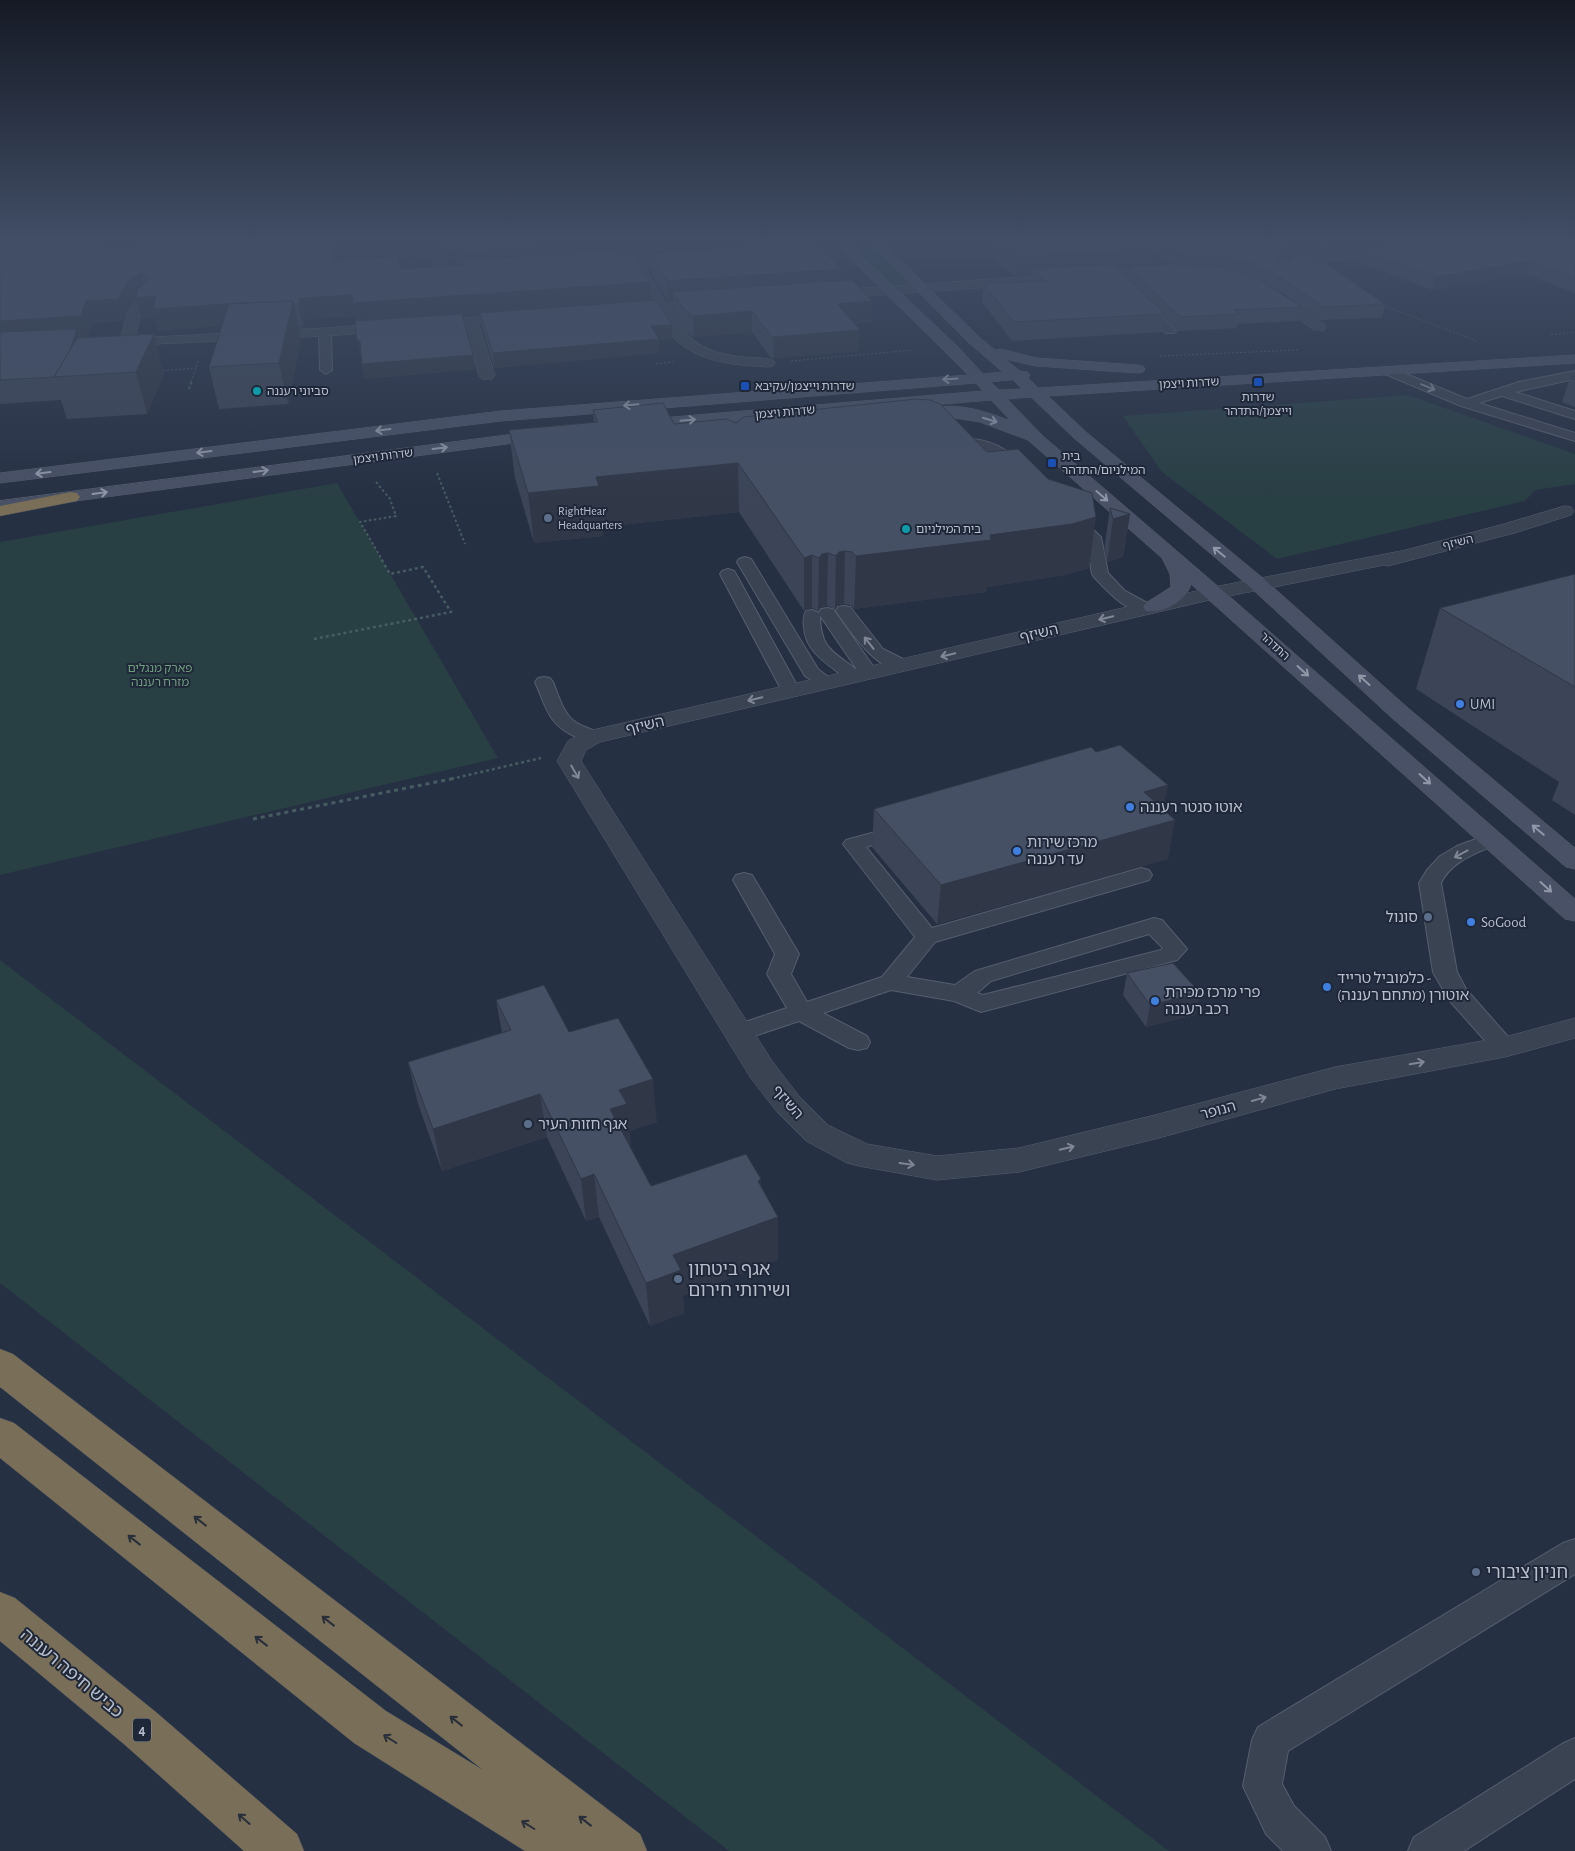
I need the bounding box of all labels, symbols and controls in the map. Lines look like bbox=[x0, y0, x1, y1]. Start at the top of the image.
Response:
one-way arrow bbox=[942, 375, 958, 384]
street label: שדרות ויצמן bbox=[1158, 375, 1220, 391]
marker: שדרות וייצמן/התדהר bbox=[1252, 376, 1264, 388]
marker: שדרות וייצמן/עקיבא bbox=[739, 380, 751, 392]
place label: שדרות וייצמן/עקיבא bbox=[755, 380, 854, 392]
one-way arrow bbox=[1420, 383, 1435, 392]
marker: סביוני רעננה bbox=[251, 385, 263, 397]
place label: סביוני רעננה bbox=[267, 385, 329, 397]
place label: שדרות וייצמן/התדהר bbox=[1224, 391, 1292, 417]
one-way arrow bbox=[623, 400, 639, 409]
street label: שדרות ויצמן bbox=[754, 403, 816, 421]
one-way arrow bbox=[982, 415, 998, 425]
one-way arrow bbox=[680, 416, 696, 425]
one-way arrow bbox=[375, 425, 391, 435]
one-way arrow bbox=[432, 443, 448, 453]
street label: שדרות ויצמן bbox=[352, 446, 414, 466]
one-way arrow bbox=[197, 448, 213, 458]
place label: בית המילניום/התדהר bbox=[1062, 450, 1146, 476]
marker: בית המילניום/התדהר bbox=[1046, 457, 1058, 469]
one-way arrow bbox=[253, 466, 269, 476]
one-way arrow bbox=[35, 468, 51, 478]
one-way arrow bbox=[92, 488, 108, 498]
one-way arrow bbox=[1095, 490, 1108, 501]
place label: RightHear Headquarters bbox=[558, 505, 622, 531]
marker: RightHear Headquarters bbox=[542, 512, 554, 524]
marker: בית המילניום bbox=[900, 523, 912, 535]
place label: בית המילניום bbox=[916, 523, 981, 535]
street label: השיזף bbox=[1441, 532, 1475, 552]
one-way arrow bbox=[1213, 547, 1226, 558]
one-way arrow bbox=[1098, 614, 1114, 623]
street label: השיזף bbox=[1018, 622, 1060, 645]
street label: התדהר bbox=[1258, 630, 1292, 662]
one-way arrow bbox=[863, 637, 874, 650]
one-way arrow bbox=[940, 650, 956, 660]
park label: פארק מנגלים מזרח רעננה bbox=[128, 662, 193, 688]
one-way arrow bbox=[1297, 665, 1310, 677]
one-way arrow bbox=[1358, 674, 1371, 686]
one-way arrow bbox=[748, 695, 764, 704]
place label: UMI bbox=[1470, 697, 1495, 712]
marker: UMI bbox=[1454, 698, 1466, 710]
street label: השיזף bbox=[624, 714, 666, 737]
one-way arrow bbox=[570, 764, 580, 778]
one-way arrow bbox=[1418, 773, 1431, 784]
place label: אוטו סנטר רעננה bbox=[1140, 800, 1243, 815]
marker: אוטו סנטר רעננה bbox=[1124, 801, 1136, 813]
one-way arrow bbox=[1532, 824, 1545, 835]
place label: מרכז שירות עד רעננה bbox=[1027, 835, 1097, 867]
marker: מרכז שירות עד רעננה bbox=[1011, 845, 1023, 857]
one-way arrow bbox=[1453, 849, 1468, 859]
one-way arrow bbox=[1540, 881, 1553, 893]
place label: סונול bbox=[1386, 910, 1418, 925]
marker: סונול bbox=[1422, 911, 1434, 923]
place label: SoGood bbox=[1481, 915, 1527, 930]
marker: SoGood bbox=[1465, 916, 1477, 928]
place label: כלמוביל טרייד - אוטורן (מתחם רעננה) bbox=[1337, 971, 1469, 1003]
marker: כלמוביל טרייד - אוטורן (מתחם רעננה) bbox=[1321, 981, 1333, 993]
place label: פרי מרכז מכירת רכב רעננה bbox=[1165, 985, 1261, 1017]
marker: פרי מרכז מכירת רכב רעננה bbox=[1149, 995, 1161, 1007]
one-way arrow bbox=[1409, 1058, 1425, 1067]
street label: השיזף bbox=[769, 1083, 806, 1122]
one-way arrow bbox=[1250, 1093, 1266, 1103]
street label: הנופר bbox=[1199, 1099, 1238, 1122]
place label: אגף חזות העיר bbox=[538, 1117, 627, 1132]
marker: אגף חזות העיר bbox=[522, 1118, 534, 1130]
one-way arrow bbox=[1059, 1143, 1075, 1152]
one-way arrow bbox=[899, 1159, 915, 1169]
place label: אגף ביטחון ושירותי חירום bbox=[688, 1261, 791, 1300]
marker: אגף ביטחון ושירותי חירום bbox=[672, 1273, 684, 1285]
one-way arrow bbox=[193, 1516, 207, 1526]
one-way arrow bbox=[127, 1535, 140, 1546]
place label: חניון ציבורי bbox=[1486, 1564, 1568, 1582]
marker: חניון ציבורי bbox=[1470, 1566, 1482, 1578]
one-way arrow bbox=[321, 1616, 335, 1626]
street label: כביש חיפה רעננה bbox=[17, 1626, 126, 1722]
one-way arrow bbox=[255, 1635, 268, 1646]
one-way arrow bbox=[449, 1716, 463, 1726]
road number: 4 bbox=[133, 1718, 151, 1742]
one-way arrow bbox=[384, 1734, 398, 1744]
one-way arrow bbox=[237, 1813, 250, 1825]
one-way arrow bbox=[578, 1816, 591, 1827]
one-way arrow bbox=[522, 1820, 536, 1830]

